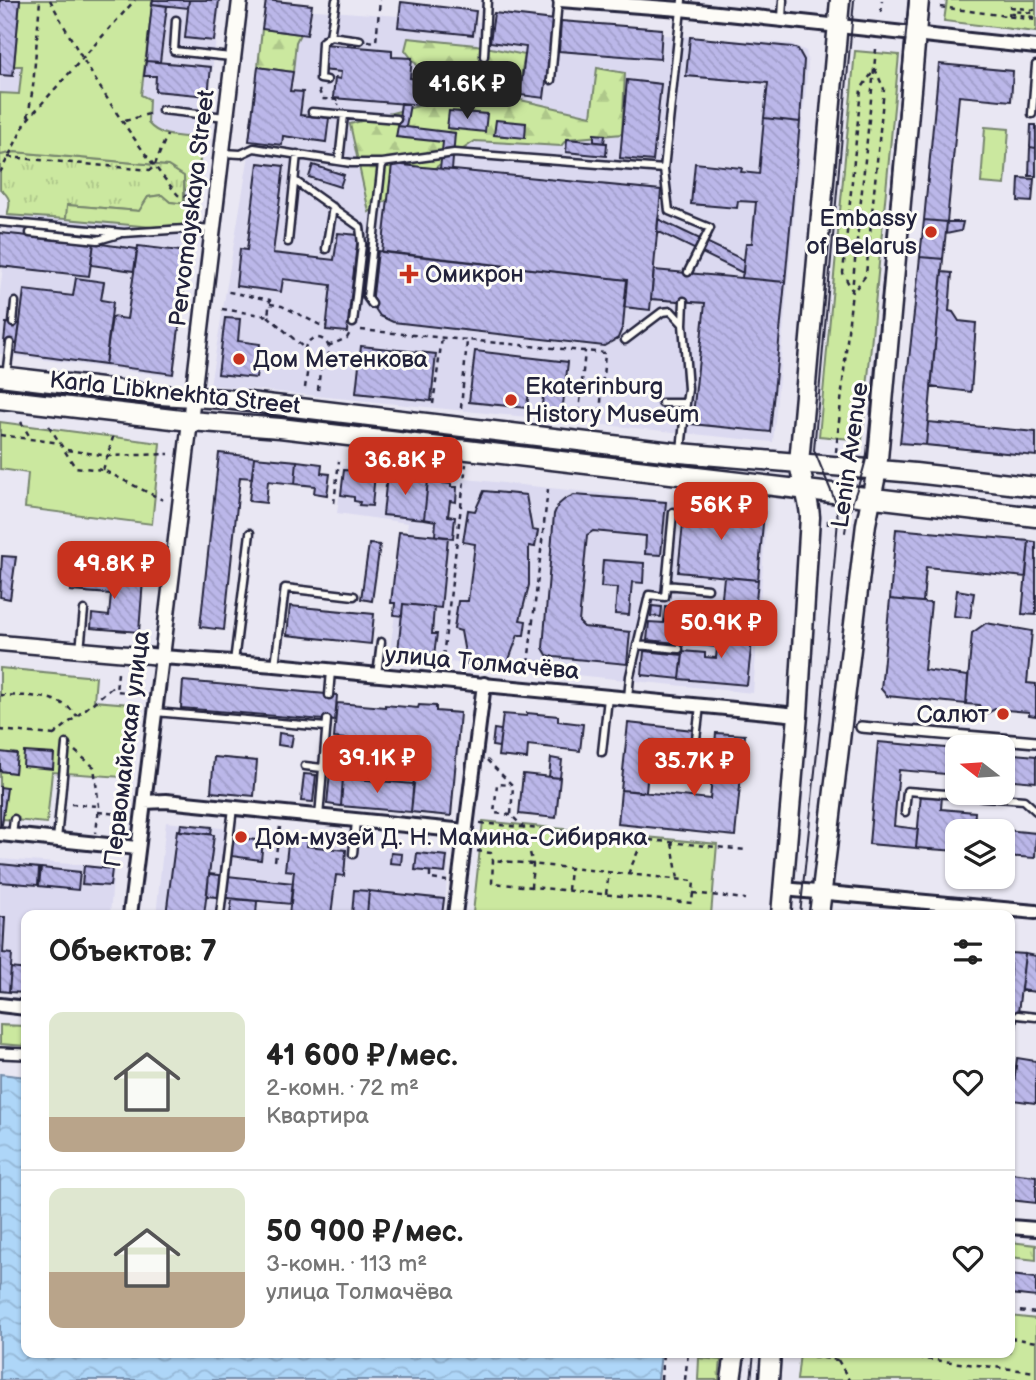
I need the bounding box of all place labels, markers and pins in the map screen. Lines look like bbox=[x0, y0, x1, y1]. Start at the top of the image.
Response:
pin: 41.6K ₽ bbox=[402, 61, 532, 121]
place label: Embassy of Belarus bbox=[806, 204, 917, 261]
marker: Embassy of Belarus bbox=[923, 224, 939, 240]
place label: Омикрон bbox=[425, 260, 524, 289]
marker: Омикрон bbox=[399, 264, 419, 284]
place label: Дом Метенкова bbox=[253, 345, 428, 374]
marker: Дом Метенкова bbox=[231, 351, 247, 367]
place label: Ekaterinburg History Museum bbox=[525, 372, 699, 429]
marker: Ekaterinburg History Museum bbox=[503, 392, 519, 408]
pin: 36.8K ₽ bbox=[340, 438, 470, 497]
pin: 56K ₽ bbox=[672, 482, 770, 542]
pin: 49.8K ₽ bbox=[49, 542, 179, 601]
pin: 50.9K ₽ bbox=[656, 600, 786, 660]
place label: Салют bbox=[916, 700, 989, 729]
marker: Салют bbox=[995, 706, 1011, 722]
pin: 39.1K ₽ bbox=[312, 736, 442, 795]
pin: 35.7K ₽ bbox=[629, 738, 759, 798]
place label: Дом-музей Д. Н. Мамина-Сибиряка bbox=[255, 823, 648, 852]
marker: Дом-музей Д. Н. Мамина-Сибиряка bbox=[233, 829, 249, 845]

